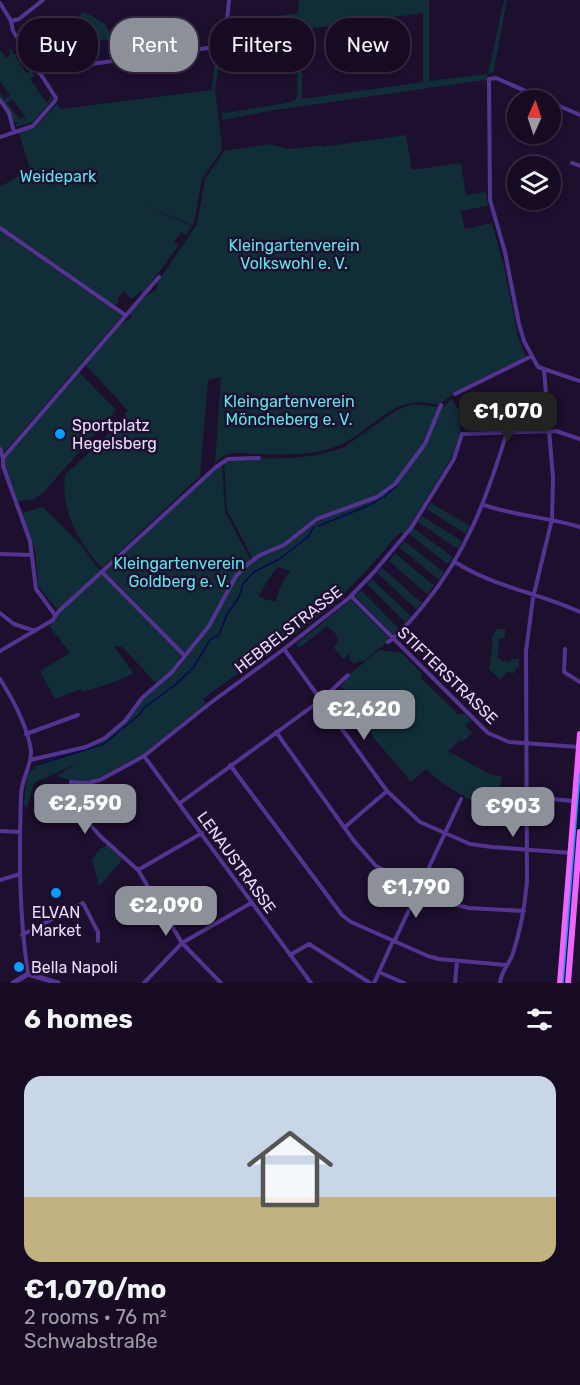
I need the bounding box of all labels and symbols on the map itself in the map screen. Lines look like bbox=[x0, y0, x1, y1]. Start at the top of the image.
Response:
north arrow bbox=[507, 90, 561, 144]
park label: Weidepark bbox=[20, 167, 97, 186]
park label: Kleingartenverein Volkswohl e. V. bbox=[228, 236, 360, 273]
park label: Kleingartenverein Möncheberg e. V. bbox=[223, 392, 355, 429]
pin: €1,070 bbox=[459, 392, 557, 443]
place label: Sportplatz Hegelsberg bbox=[72, 416, 157, 453]
marker: Sportplatz Hegelsberg bbox=[53, 427, 67, 441]
park label: Kleingartenverein Goldberg e. V. bbox=[113, 554, 245, 591]
street label: HEBBELSTRASSE bbox=[231, 582, 346, 677]
street label: STIFTERSTRASSE bbox=[394, 623, 502, 728]
pin: €2,620 bbox=[315, 690, 413, 741]
pin: €2,590 bbox=[36, 784, 134, 835]
pin: €903 bbox=[477, 787, 549, 838]
street label: LENAUSTRASSE bbox=[193, 808, 280, 917]
pin: €1,790 bbox=[367, 868, 465, 919]
marker: ELVAN Market bbox=[49, 886, 63, 900]
pin: €2,090 bbox=[117, 886, 215, 937]
place label: ELVAN Market bbox=[31, 903, 81, 940]
place label: Bella Napoli bbox=[31, 958, 118, 977]
marker: Bella Napoli bbox=[12, 960, 26, 974]

